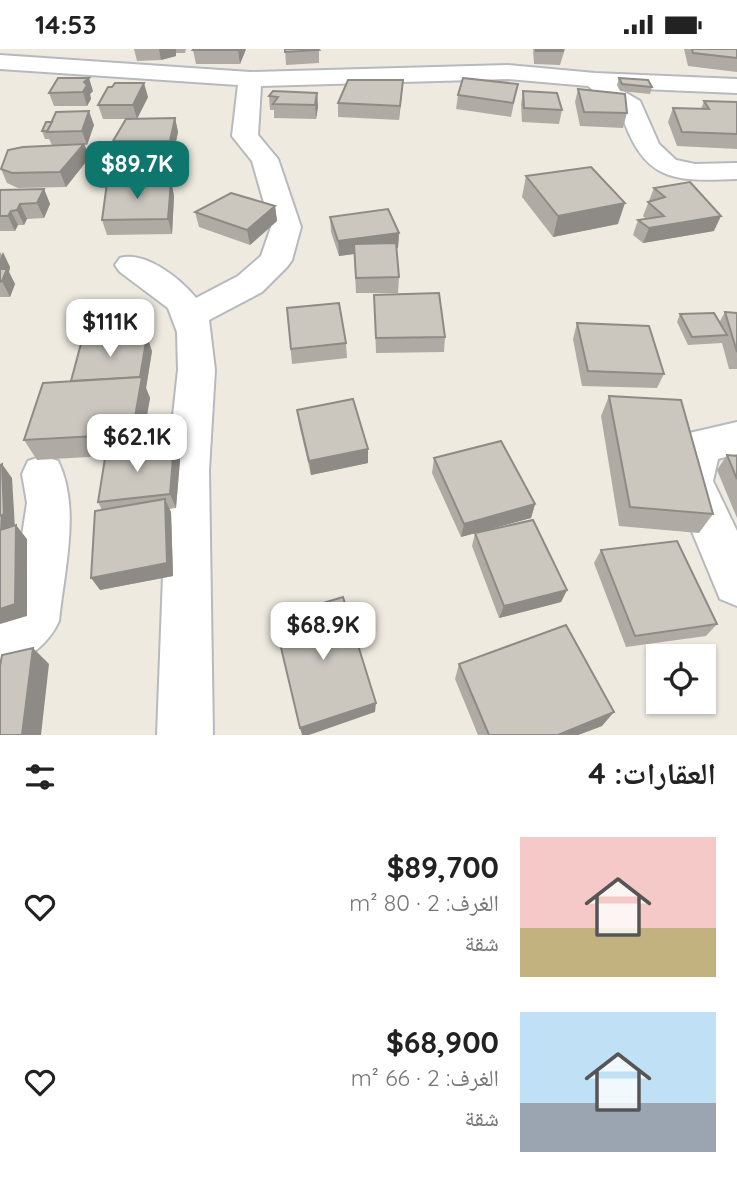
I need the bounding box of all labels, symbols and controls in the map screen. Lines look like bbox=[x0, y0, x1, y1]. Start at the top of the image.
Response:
text: 14:53 bbox=[35, 8, 96, 41]
pin: $89.7K bbox=[80, 141, 194, 201]
text: $89.7K bbox=[101, 149, 173, 178]
pin: $111K bbox=[61, 299, 159, 359]
text: $111K bbox=[82, 307, 138, 336]
pin: $62.1K bbox=[80, 415, 194, 474]
text: $62.1K bbox=[103, 422, 171, 451]
pin: $68.9K bbox=[266, 603, 380, 662]
text: $68.9K bbox=[287, 610, 359, 639]
map controls bbox=[646, 644, 716, 714]
button: locate bbox=[646, 644, 716, 714]
text: العقارات: 4 bbox=[588, 754, 716, 792]
icon: filters bbox=[21, 758, 59, 796]
text: $89,700 bbox=[387, 848, 499, 886]
icon: home bbox=[576, 865, 660, 949]
icon: heart bbox=[21, 888, 59, 926]
text: الغرف: 2 · 80 m² bbox=[349, 888, 499, 917]
text: شقة bbox=[465, 928, 499, 957]
text: $68,900 bbox=[386, 1023, 499, 1061]
icon: home bbox=[576, 1040, 660, 1124]
icon: heart bbox=[21, 1063, 59, 1101]
text: الغرف: 2 · 66 m² bbox=[351, 1063, 499, 1092]
text: شقة bbox=[465, 1103, 499, 1132]

